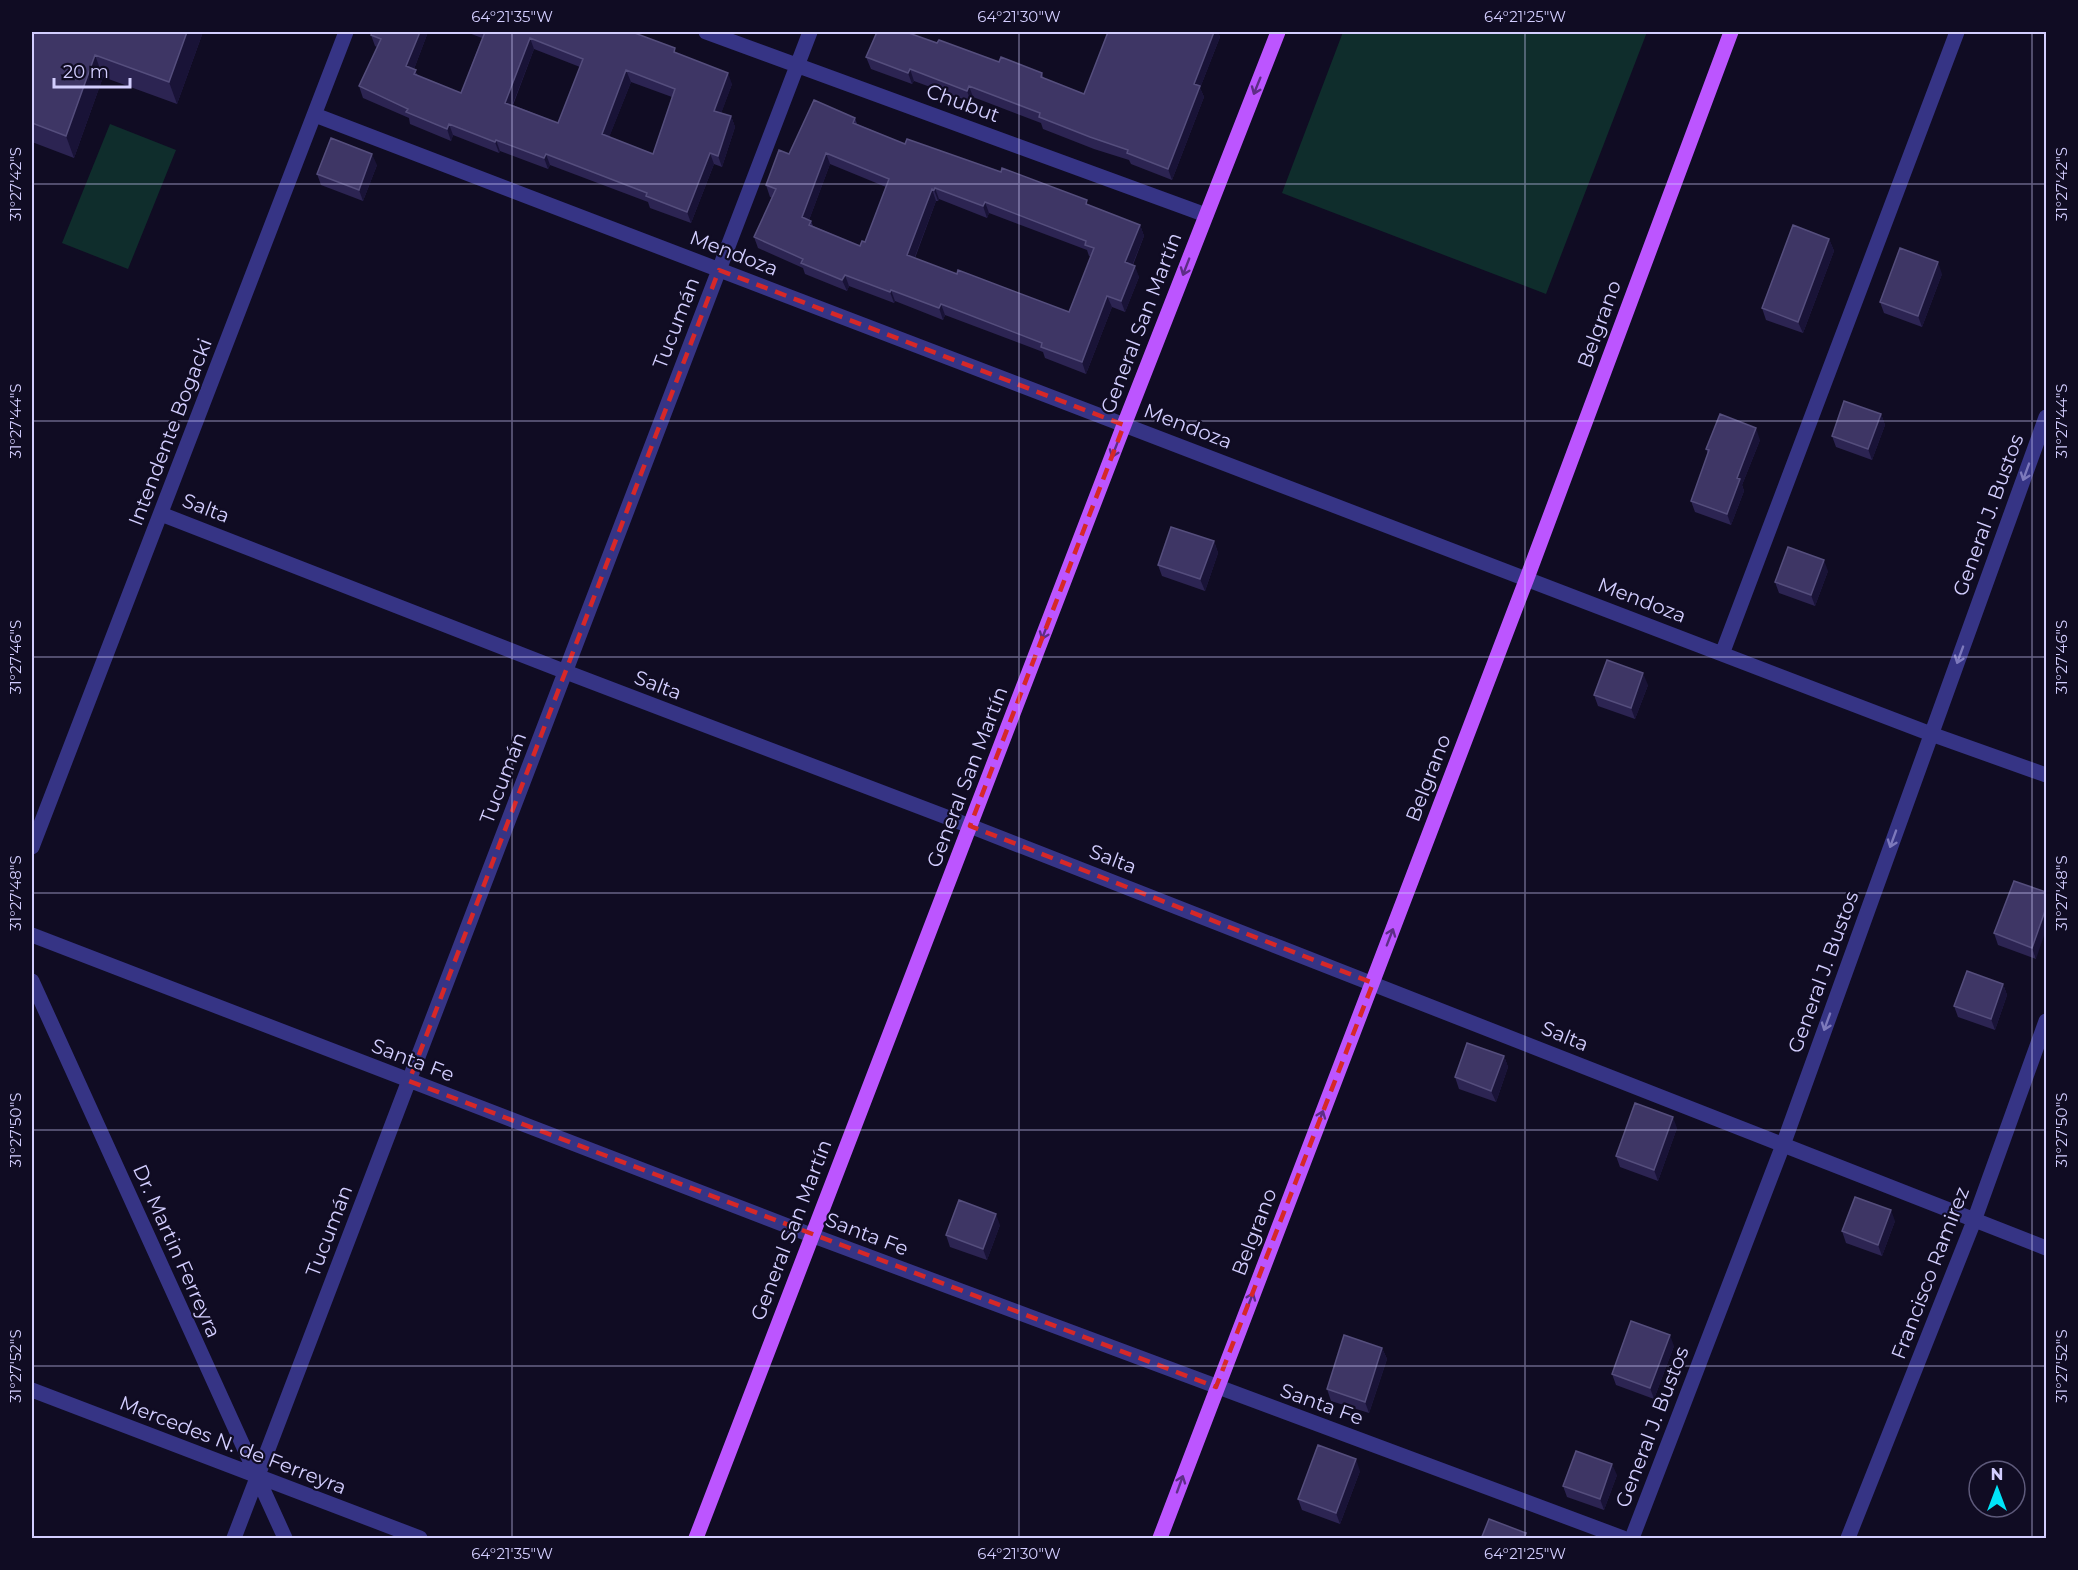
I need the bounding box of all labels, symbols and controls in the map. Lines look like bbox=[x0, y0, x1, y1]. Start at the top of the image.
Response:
text: 64°21'35"W bbox=[471, 7, 553, 26]
text: 64°21'30"W bbox=[977, 7, 1061, 26]
text: 64°21'25"W bbox=[1484, 7, 1566, 26]
scale bar bbox=[54, 51, 130, 89]
text: 20 m bbox=[63, 61, 109, 83]
one-way arrow bbox=[1251, 76, 1262, 95]
street label: Chubut bbox=[923, 79, 1003, 127]
text: 31°27'42"S bbox=[6, 147, 25, 221]
text: 31°27'42"S bbox=[2052, 147, 2071, 221]
street label: Mendoza bbox=[686, 225, 782, 281]
street label: General San Martín bbox=[1095, 229, 1187, 417]
one-way arrow bbox=[1179, 258, 1190, 276]
street label: Tucumán bbox=[648, 274, 704, 372]
street label: Belgrano bbox=[1572, 277, 1626, 371]
street label: Intendente Bogacki bbox=[123, 335, 217, 529]
text: 31°27'44"S bbox=[6, 383, 25, 459]
text: 31°27'44"S bbox=[2052, 383, 2071, 459]
street label: Mendoza bbox=[1140, 398, 1236, 454]
street label: General J. Bustos bbox=[1948, 431, 2028, 599]
one-way arrow bbox=[1109, 439, 1120, 458]
one-way arrow bbox=[2020, 462, 2031, 481]
street label: Salta bbox=[179, 488, 233, 528]
street label: Mendoza bbox=[1594, 572, 1690, 628]
text: 31°27'46"S bbox=[6, 620, 25, 694]
text: 31°27'46"S bbox=[2052, 620, 2071, 694]
one-way arrow bbox=[1039, 621, 1050, 640]
one-way arrow bbox=[1953, 645, 1964, 664]
street label: Salta bbox=[631, 665, 685, 705]
street label: General San Martín bbox=[921, 683, 1013, 871]
street label: Tucumán bbox=[475, 729, 531, 827]
street label: Belgrano bbox=[1400, 731, 1456, 825]
one-way arrow bbox=[1887, 829, 1898, 848]
street label: Salta bbox=[1086, 839, 1140, 879]
text: 31°27'48"S bbox=[6, 855, 25, 931]
text: 31°27'48"S bbox=[2052, 855, 2071, 931]
street label: General J. Bustos bbox=[1783, 888, 1863, 1056]
one-way arrow bbox=[1385, 929, 1396, 947]
one-way arrow bbox=[1821, 1012, 1832, 1031]
street label: Salta bbox=[1538, 1016, 1592, 1056]
street label: Santa Fe bbox=[368, 1033, 458, 1087]
text: 31°27'50"S bbox=[6, 1093, 25, 1167]
text: 31°27'50"S bbox=[2052, 1093, 2071, 1167]
one-way arrow bbox=[1315, 1111, 1326, 1129]
street label: General San Martín bbox=[745, 1136, 837, 1324]
street label: Dr. Martin Ferreyra bbox=[128, 1161, 226, 1341]
street label: Tucumán bbox=[301, 1182, 357, 1280]
street label: Francisco Ramirez bbox=[1886, 1183, 1974, 1363]
street label: Belgrano bbox=[1226, 1185, 1282, 1279]
street label: Santa Fe bbox=[822, 1207, 912, 1261]
one-way arrow bbox=[1245, 1293, 1256, 1311]
text: 31°27'52"S bbox=[6, 1329, 25, 1403]
text: 31°27'52"S bbox=[2052, 1329, 2071, 1403]
street label: General J. Bustos bbox=[1610, 1343, 1694, 1511]
street label: Santa Fe bbox=[1277, 1378, 1367, 1430]
street label: Mercedes N. de Ferreyra bbox=[116, 1391, 350, 1499]
north arrow bbox=[1967, 1459, 2027, 1519]
text: N bbox=[1991, 1465, 2003, 1484]
one-way arrow bbox=[1176, 1475, 1187, 1494]
text: 64°21'35"W bbox=[471, 1544, 553, 1563]
text: 64°21'30"W bbox=[977, 1544, 1061, 1563]
text: 64°21'25"W bbox=[1484, 1544, 1566, 1563]

